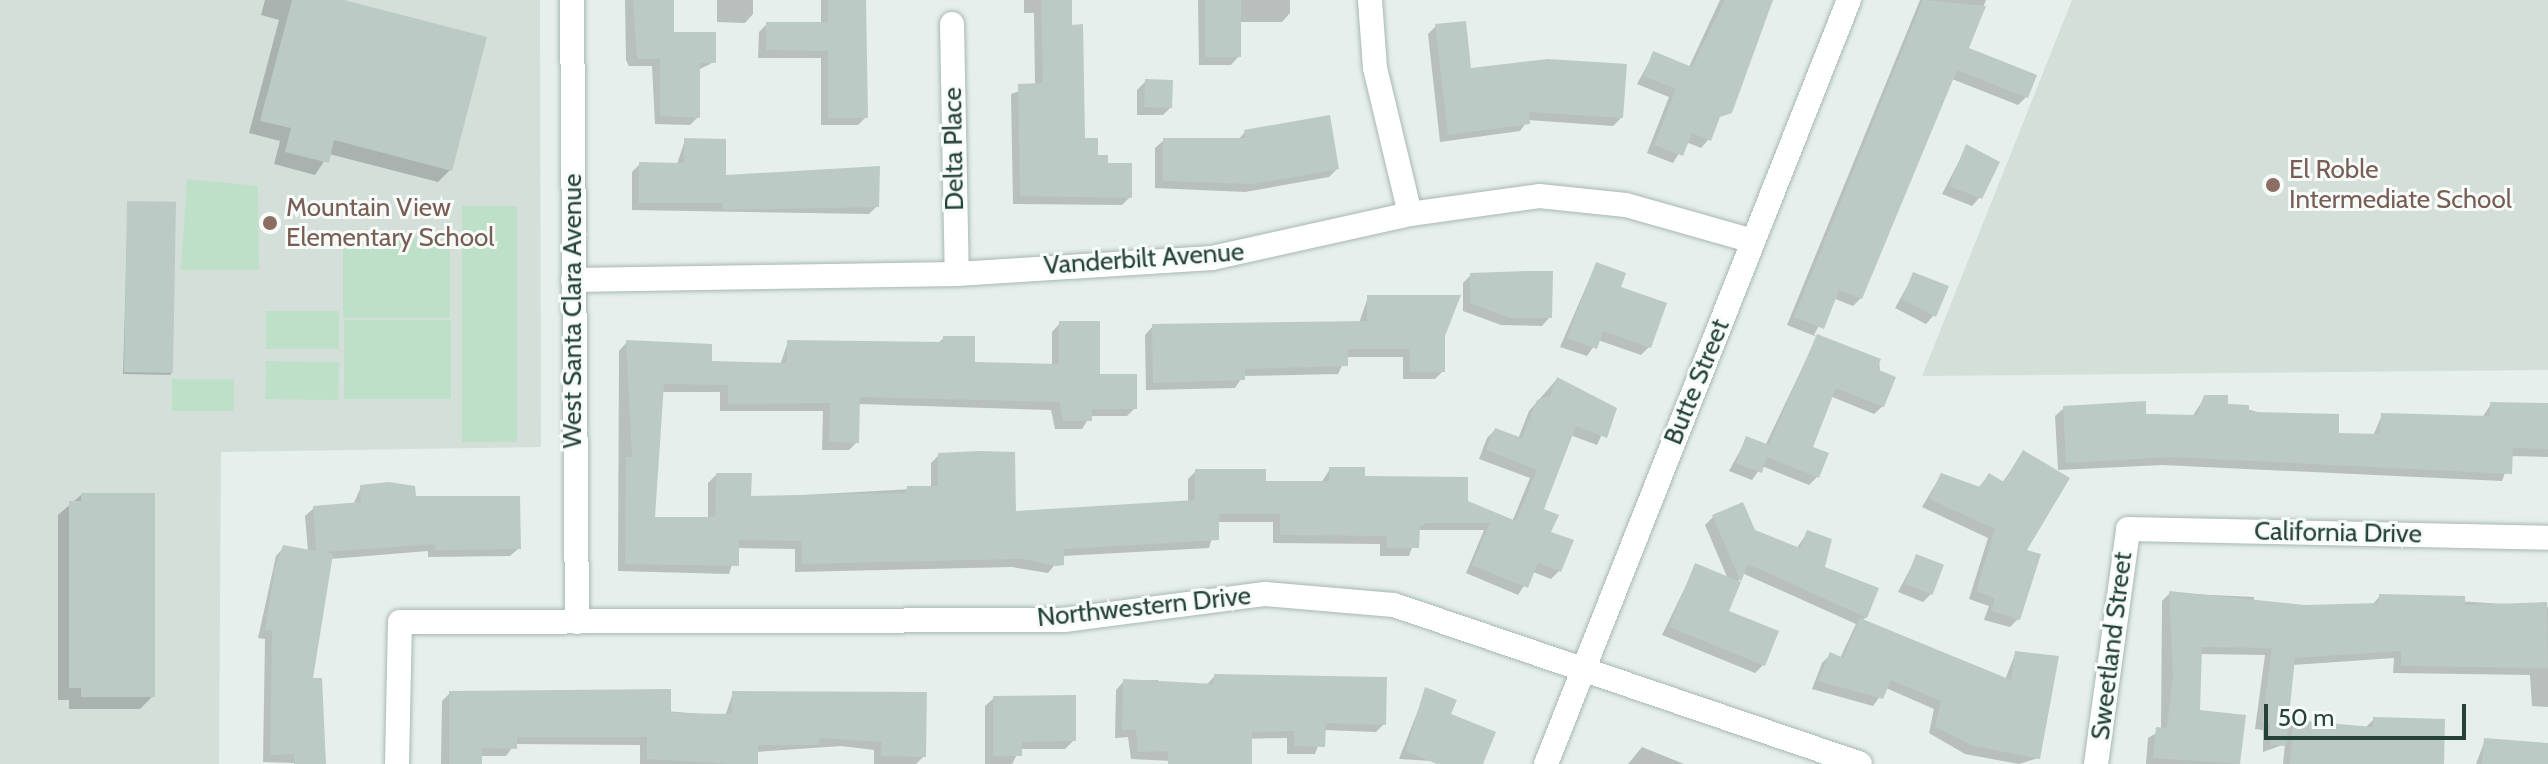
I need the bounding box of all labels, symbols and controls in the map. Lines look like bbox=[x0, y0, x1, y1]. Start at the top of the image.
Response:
street label: Delta Place bbox=[937, 87, 971, 211]
place label: El Roble Intermediate School bbox=[2289, 154, 2512, 216]
street label: West Santa Clara Avenue bbox=[557, 174, 589, 448]
marker: El Roble Intermediate School bbox=[2264, 176, 2282, 194]
place label: Mountain View Elementary School bbox=[286, 192, 494, 254]
marker: Mountain View Elementary School bbox=[261, 214, 279, 232]
street label: Vanderbilt Avenue bbox=[1043, 236, 1245, 282]
street label: Butte Street bbox=[1658, 315, 1736, 449]
street label: California Drive bbox=[2254, 516, 2422, 550]
street label: Sweetland Street bbox=[2085, 550, 2139, 742]
street label: Northwestern Drive bbox=[1036, 580, 1252, 634]
scale bar bbox=[2268, 688, 2470, 738]
text: 50 m bbox=[2278, 703, 2334, 732]

